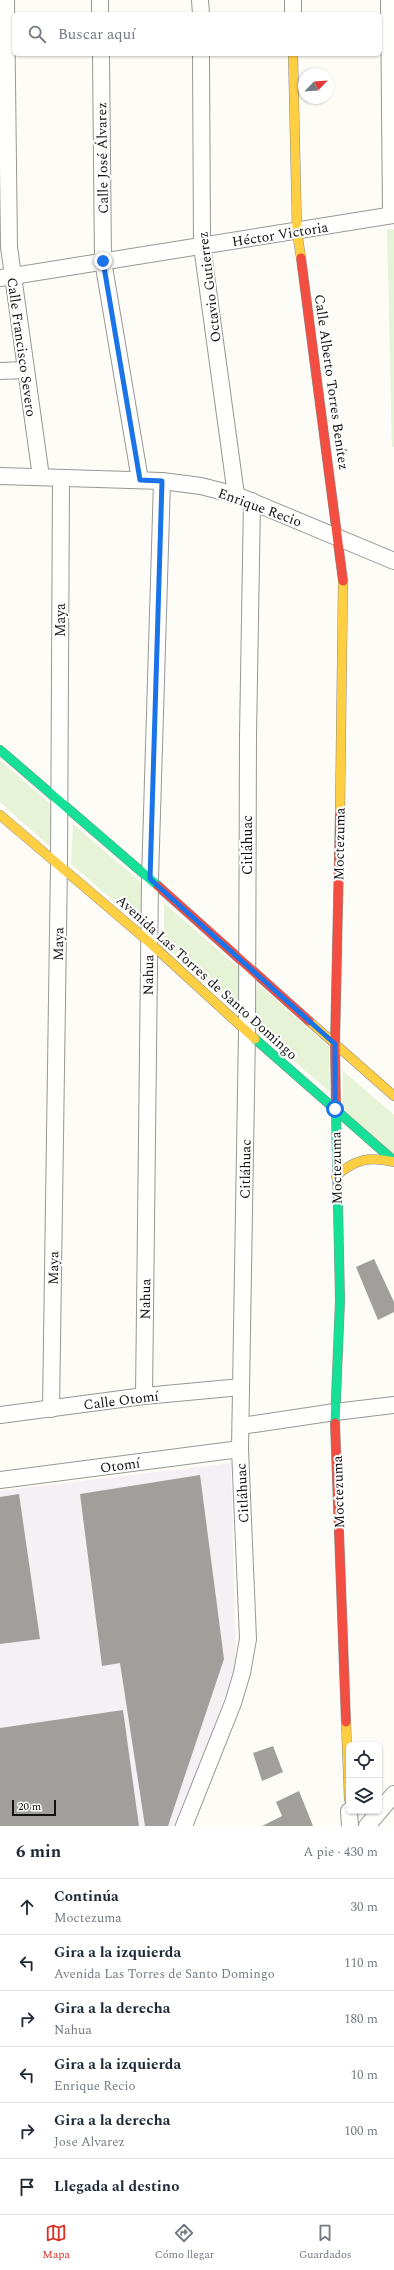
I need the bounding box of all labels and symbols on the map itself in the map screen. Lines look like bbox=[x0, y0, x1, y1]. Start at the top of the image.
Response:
north arrow bbox=[298, 68, 334, 104]
street label: Calle José Álvarez bbox=[91, 102, 114, 214]
street label: Héctor Victoria bbox=[230, 217, 330, 252]
street label: Octavio Gutierrez bbox=[192, 230, 227, 343]
route end bbox=[94, 252, 112, 270]
street label: Calle Francisco Severo bbox=[1, 276, 42, 418]
street label: Calle Alberto Torres Benítez bbox=[309, 293, 354, 471]
street label: Enrique Recio bbox=[215, 483, 305, 532]
street label: Maya bbox=[50, 603, 71, 637]
street label: Moctezuma bbox=[328, 807, 351, 881]
street label: Citláhuac bbox=[237, 815, 258, 875]
street label: Avenida Las Torres de Santo Domingo bbox=[111, 890, 302, 1065]
street label: Maya bbox=[48, 927, 69, 961]
street label: Nahua bbox=[138, 954, 159, 996]
route start bbox=[326, 1100, 344, 1118]
street label: Moctezuma bbox=[325, 1131, 348, 1205]
street label: Citláhuac bbox=[234, 1139, 257, 1199]
street label: Maya bbox=[43, 1251, 64, 1285]
street label: Nahua bbox=[135, 1278, 156, 1320]
street label: Calle Otomí bbox=[82, 1385, 160, 1416]
street label: Otomí bbox=[99, 1452, 142, 1479]
street label: Moctezuma bbox=[327, 1455, 350, 1529]
street label: Citláhuac bbox=[230, 1462, 255, 1523]
scale bar bbox=[12, 1798, 56, 1817]

